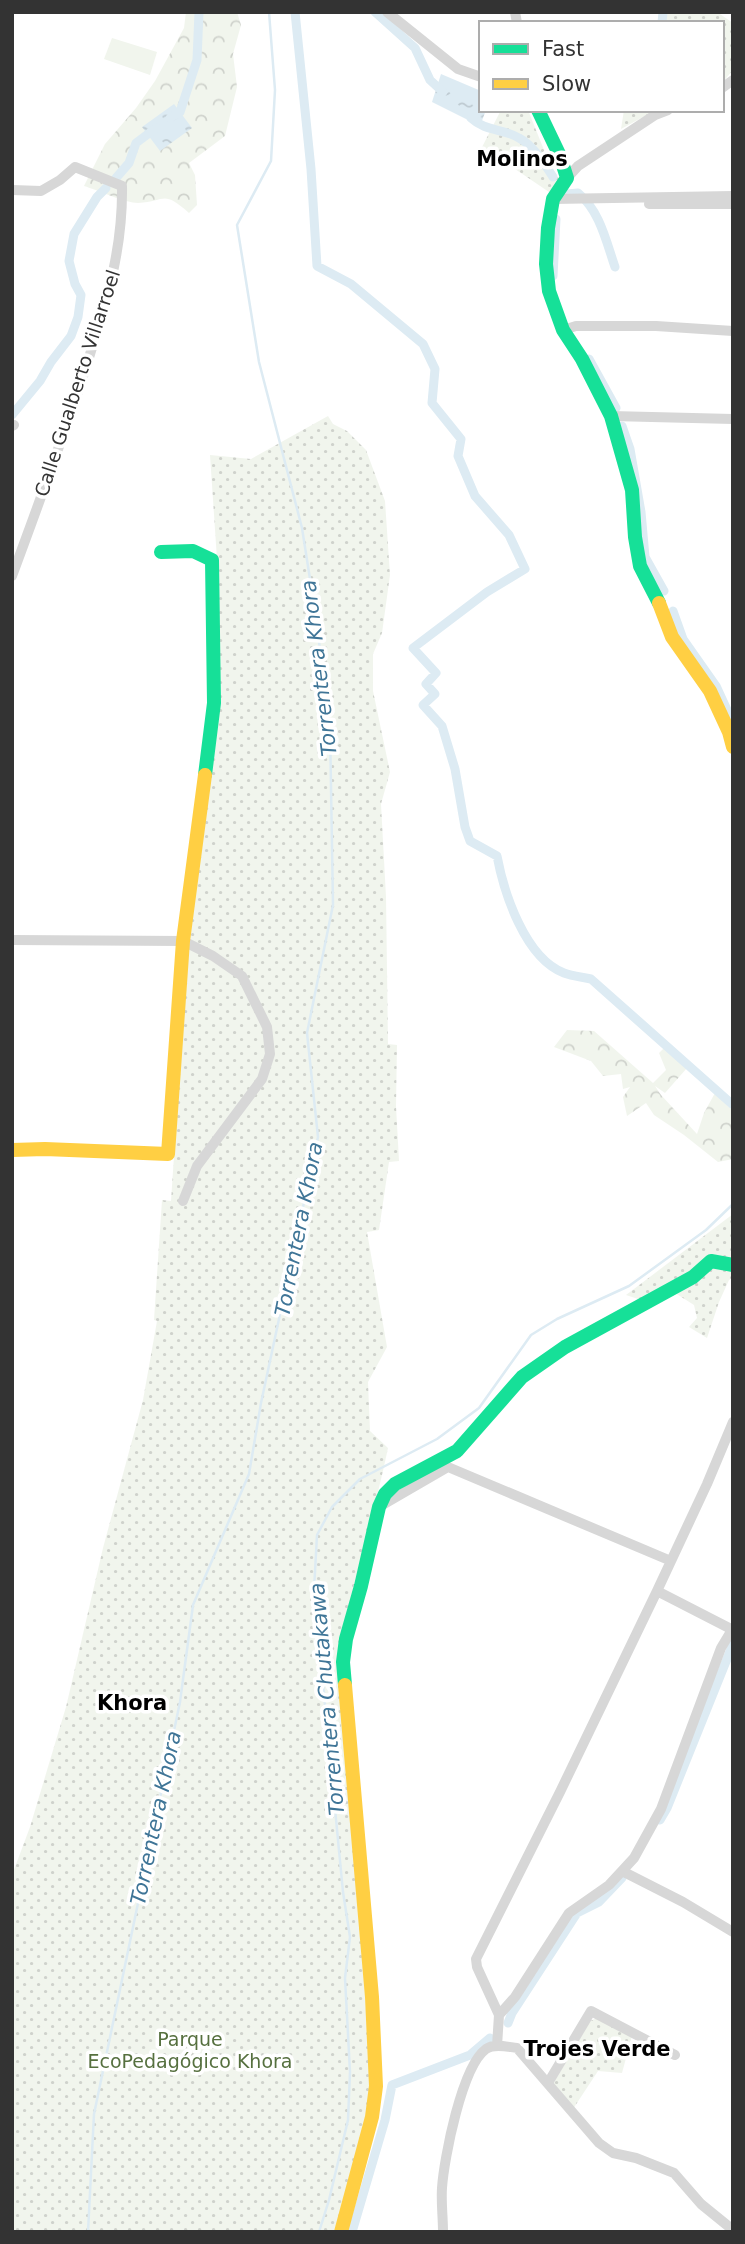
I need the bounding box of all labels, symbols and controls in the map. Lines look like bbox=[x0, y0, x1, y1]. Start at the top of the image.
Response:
legend bbox=[479, 21, 724, 112]
text: Fast bbox=[542, 37, 584, 61]
text: Slow bbox=[542, 72, 591, 96]
district label: Molinos bbox=[476, 147, 568, 171]
street label: Calle Gualberto Villarroel bbox=[30, 267, 124, 499]
water label: Torrentera Khora bbox=[296, 579, 342, 757]
water label: Torrentera Khora bbox=[270, 1140, 328, 1318]
water label: Torrentera Chutakawa bbox=[305, 1582, 349, 1816]
district label: Khora bbox=[97, 1691, 167, 1715]
water label: Torrentera Khora bbox=[126, 1729, 186, 1907]
park label: Parque EcoPedagógico Khora bbox=[88, 2028, 292, 2072]
district label: Trojes Verde bbox=[523, 2037, 671, 2061]

